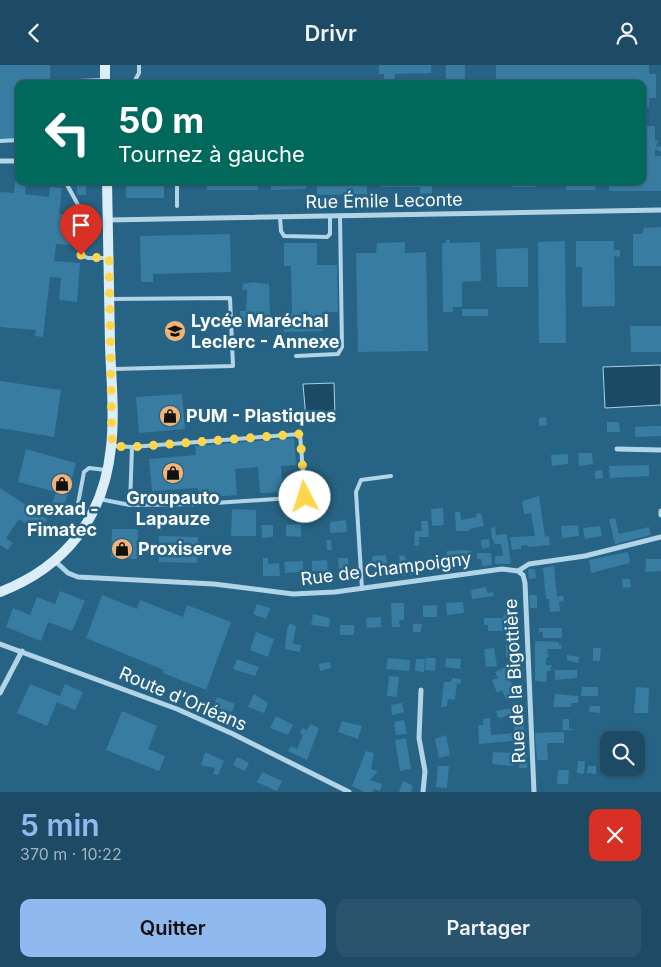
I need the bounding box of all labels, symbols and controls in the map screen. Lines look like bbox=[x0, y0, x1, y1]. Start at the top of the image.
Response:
icon: back bbox=[20, 19, 48, 47]
icon: person bbox=[613, 19, 641, 47]
text: Drivr bbox=[304, 20, 357, 46]
text: 50 m bbox=[118, 99, 204, 141]
icon: left bbox=[35, 100, 100, 165]
text: Tournez à gauche bbox=[118, 141, 305, 167]
street label: Rue Émile Leconte bbox=[305, 188, 463, 212]
pin bbox=[60, 204, 102, 255]
icon: arrive bbox=[67, 211, 95, 239]
place label: Lycée Maréchal Leclerc - Annexe bbox=[191, 310, 340, 352]
school or university icon: Lycée Maréchal Leclerc - Annexe bbox=[163, 319, 187, 343]
shop icon: PUM - Plastiques bbox=[158, 404, 182, 428]
place label: PUM - Plastiques bbox=[186, 405, 336, 426]
shop icon: Groupauto Lapauze bbox=[161, 461, 185, 485]
position arrow bbox=[278, 470, 330, 522]
shop icon: orexad - Fimatec bbox=[50, 472, 74, 496]
place label: Groupauto Lapauze bbox=[126, 487, 220, 529]
place label: orexad - Fimatec bbox=[25, 498, 99, 540]
shop icon: Proxiserve bbox=[110, 537, 134, 561]
place label: Proxiserve bbox=[138, 538, 232, 559]
street label: Rue de Champoigny bbox=[299, 548, 472, 589]
street label: Rue de la Bigottière bbox=[500, 598, 529, 764]
street label: Route d'Orléans bbox=[116, 662, 250, 735]
map controls bbox=[600, 731, 645, 776]
button: search bbox=[600, 731, 645, 776]
text: 5 min bbox=[20, 807, 100, 843]
button: close bbox=[589, 809, 641, 861]
text: 370 m · 10:22 bbox=[20, 844, 122, 864]
button: Quitter bbox=[20, 899, 326, 957]
button: Partager bbox=[336, 899, 641, 957]

